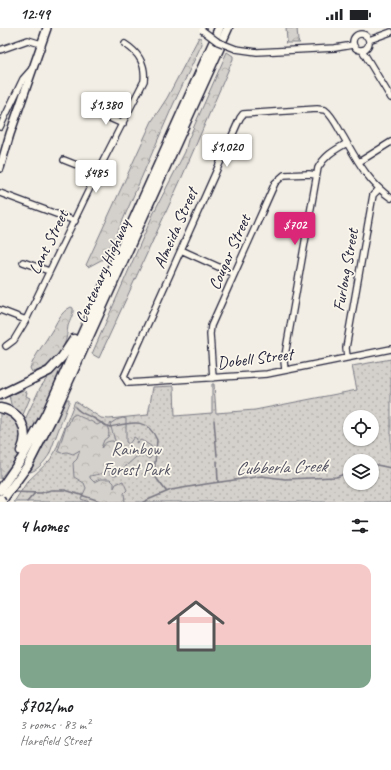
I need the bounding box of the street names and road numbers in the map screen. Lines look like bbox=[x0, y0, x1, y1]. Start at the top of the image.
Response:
street label: Almeida Street bbox=[149, 183, 203, 271]
street label: Lant Street bbox=[24, 205, 74, 278]
street label: Cougar Street bbox=[204, 209, 256, 293]
street label: Centenary Highway bbox=[70, 215, 135, 326]
street label: Furlong Street bbox=[328, 225, 363, 313]
street label: Dobell Street bbox=[216, 343, 296, 374]

